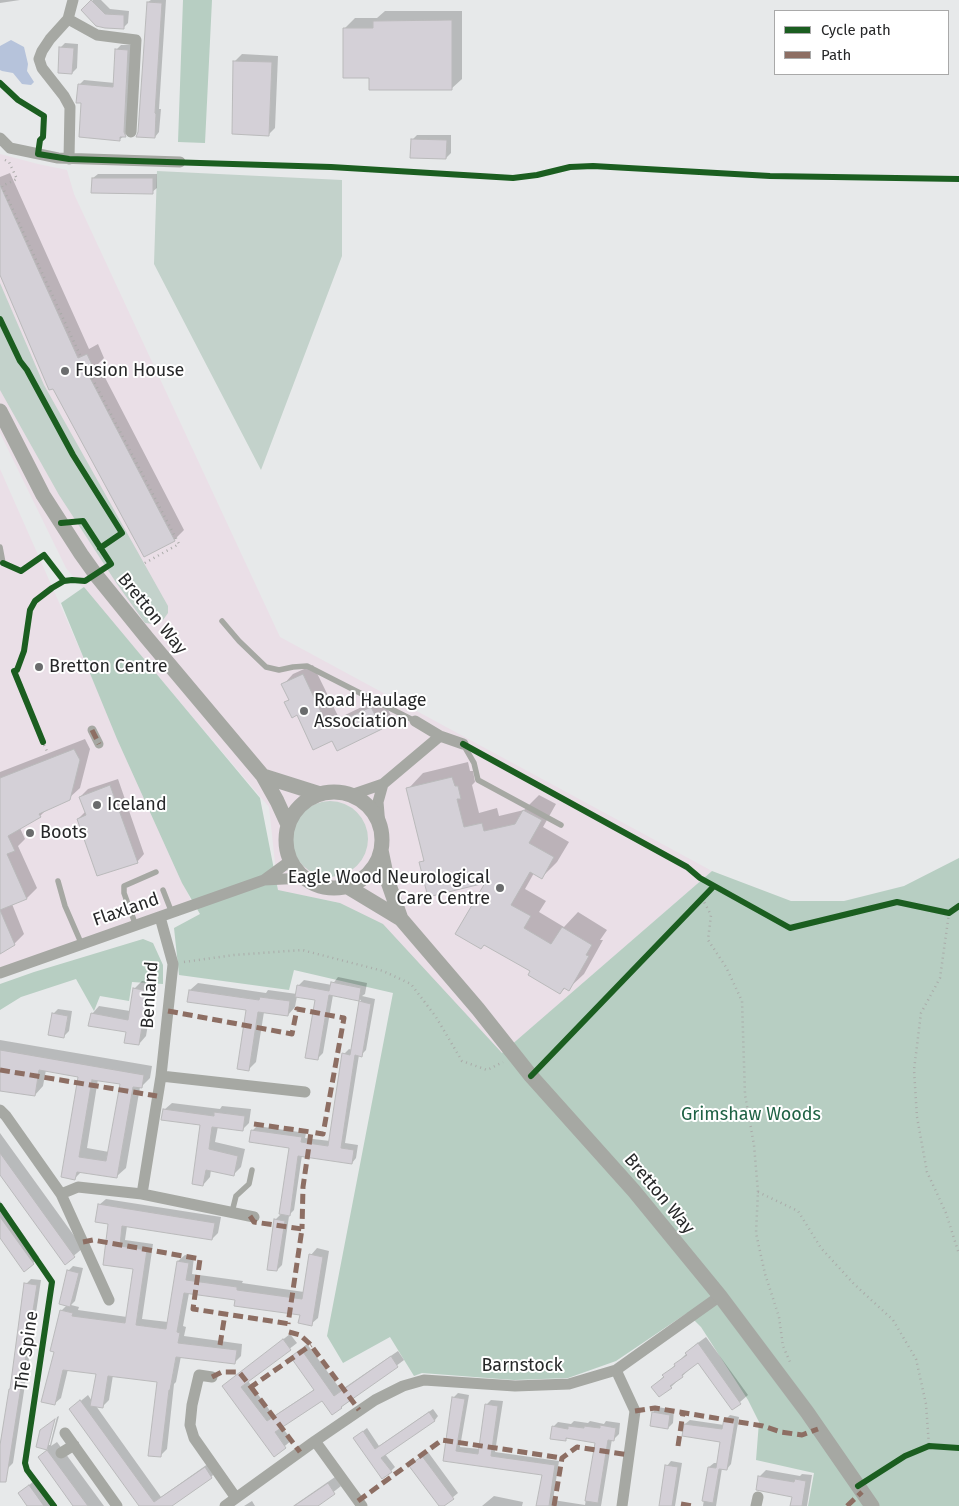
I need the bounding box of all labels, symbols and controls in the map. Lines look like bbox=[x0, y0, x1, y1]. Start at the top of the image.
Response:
legend bbox=[774, 10, 949, 75]
text: Cycle path bbox=[821, 21, 891, 39]
text: Path bbox=[821, 46, 851, 64]
place label: Fusion House bbox=[75, 360, 184, 382]
marker: Fusion House bbox=[59, 365, 71, 377]
street label: Bretton Way bbox=[113, 569, 191, 659]
place label: Bretton Centre bbox=[49, 656, 168, 678]
marker: Bretton Centre bbox=[33, 661, 45, 673]
place label: Road Haulage Association bbox=[314, 690, 426, 732]
marker: Road Haulage Association bbox=[298, 705, 310, 717]
place label: Iceland bbox=[107, 794, 167, 816]
marker: Iceland bbox=[91, 799, 103, 811]
place label: Boots bbox=[40, 822, 87, 844]
marker: Boots bbox=[24, 827, 36, 839]
place label: Eagle Wood Neurological Care Centre bbox=[288, 867, 490, 910]
marker: Eagle Wood Neurological Care Centre bbox=[494, 882, 506, 894]
street label: Flaxland bbox=[90, 889, 162, 931]
street label: Benland bbox=[137, 961, 163, 1029]
park label: Grimshaw Woods bbox=[681, 1104, 821, 1126]
street label: Bretton Way bbox=[619, 1149, 699, 1239]
street label: The Spine bbox=[11, 1310, 43, 1392]
street label: Barnstock bbox=[481, 1355, 563, 1377]

